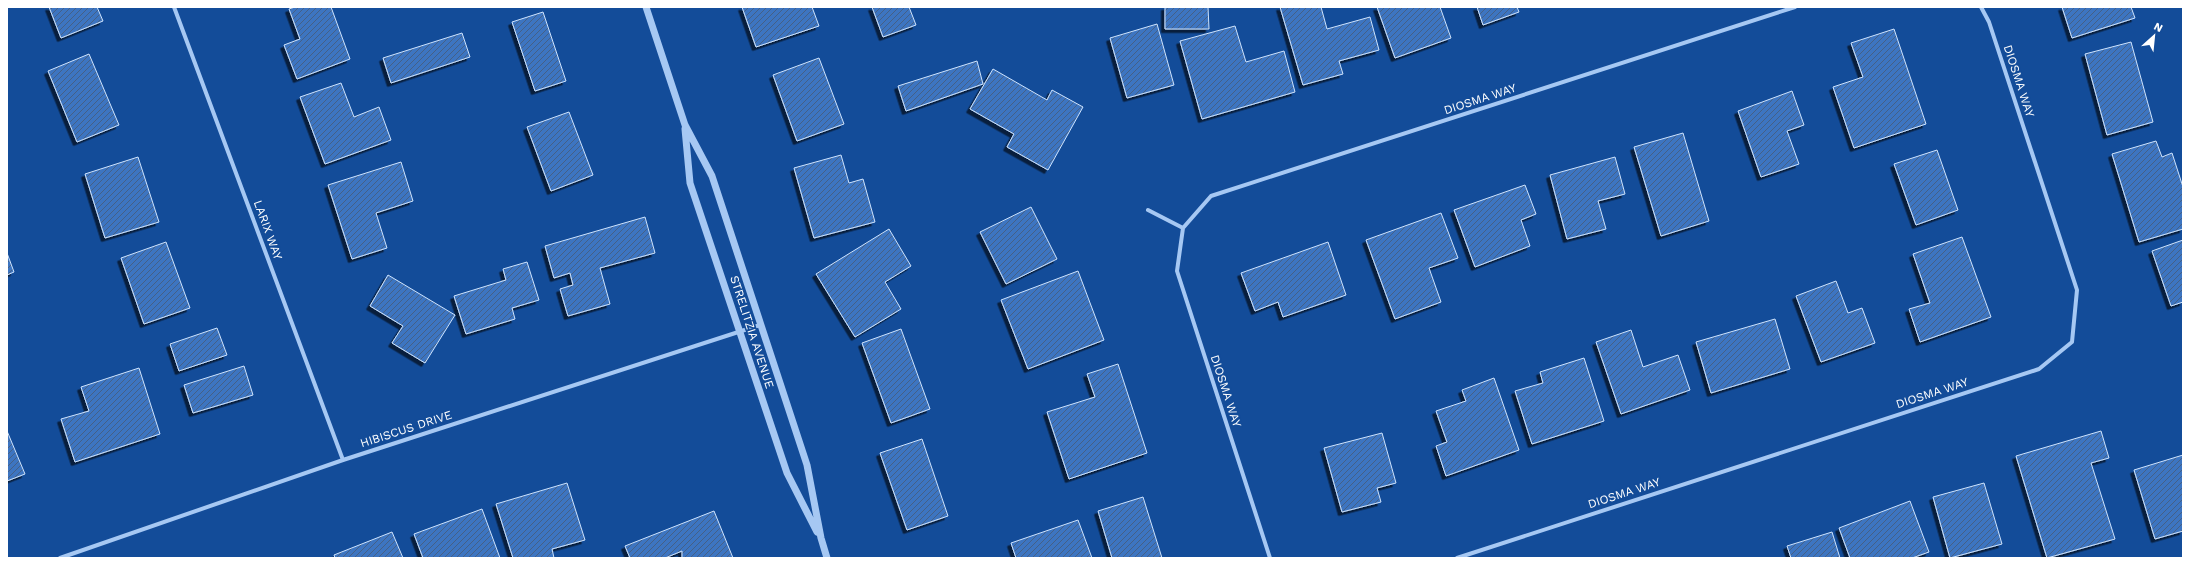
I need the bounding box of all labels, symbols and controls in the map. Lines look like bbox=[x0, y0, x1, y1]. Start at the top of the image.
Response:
north arrow bbox=[2134, 16, 2174, 56]
text: N bbox=[2152, 20, 2165, 35]
street label: DIOSMA WAY bbox=[2001, 43, 2037, 119]
street label: DIOSMA WAY bbox=[1442, 81, 1518, 117]
street label: LARIX WAY bbox=[251, 198, 285, 262]
street label: STRELITZIA AVENUE bbox=[727, 274, 777, 391]
street label: DIOSMA WAY bbox=[1208, 353, 1244, 429]
street label: DIOSMA WAY bbox=[1894, 375, 1970, 411]
street label: HIBISCUS DRIVE bbox=[358, 407, 454, 450]
street label: DIOSMA WAY bbox=[1586, 475, 1662, 511]

